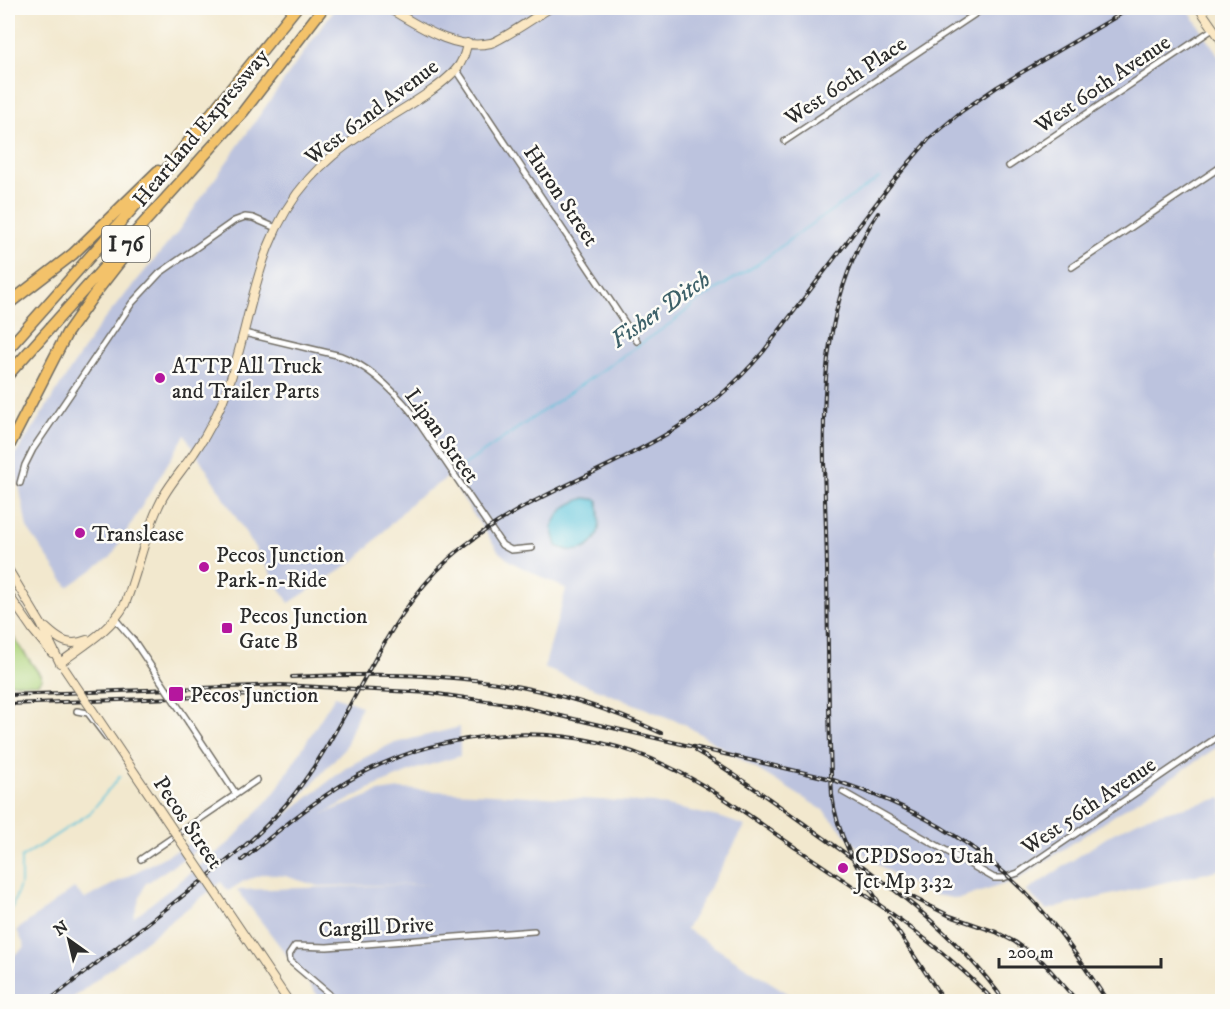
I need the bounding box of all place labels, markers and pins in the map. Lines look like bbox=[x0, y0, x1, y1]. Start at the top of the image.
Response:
place label: ATTP All Truck and Trailer Parts bbox=[172, 353, 322, 405]
marker: ATTP All Truck and Trailer Parts bbox=[153, 371, 167, 385]
place label: Translease bbox=[92, 521, 184, 548]
marker: Translease bbox=[73, 526, 87, 540]
place label: Pecos Junction Park-n-Ride bbox=[216, 542, 345, 594]
marker: Pecos Junction Park-n-Ride bbox=[197, 560, 211, 574]
place label: Pecos Junction Gate B bbox=[239, 603, 368, 655]
marker: Pecos Junction Gate B bbox=[220, 621, 234, 635]
place label: Pecos Junction bbox=[190, 682, 319, 709]
marker: Pecos Junction bbox=[167, 685, 185, 703]
place label: CPDS002 Utah Jct Mp 3.32 bbox=[853, 843, 994, 895]
marker: CPDS002 Utah Jct Mp 3.32 bbox=[836, 861, 850, 875]

